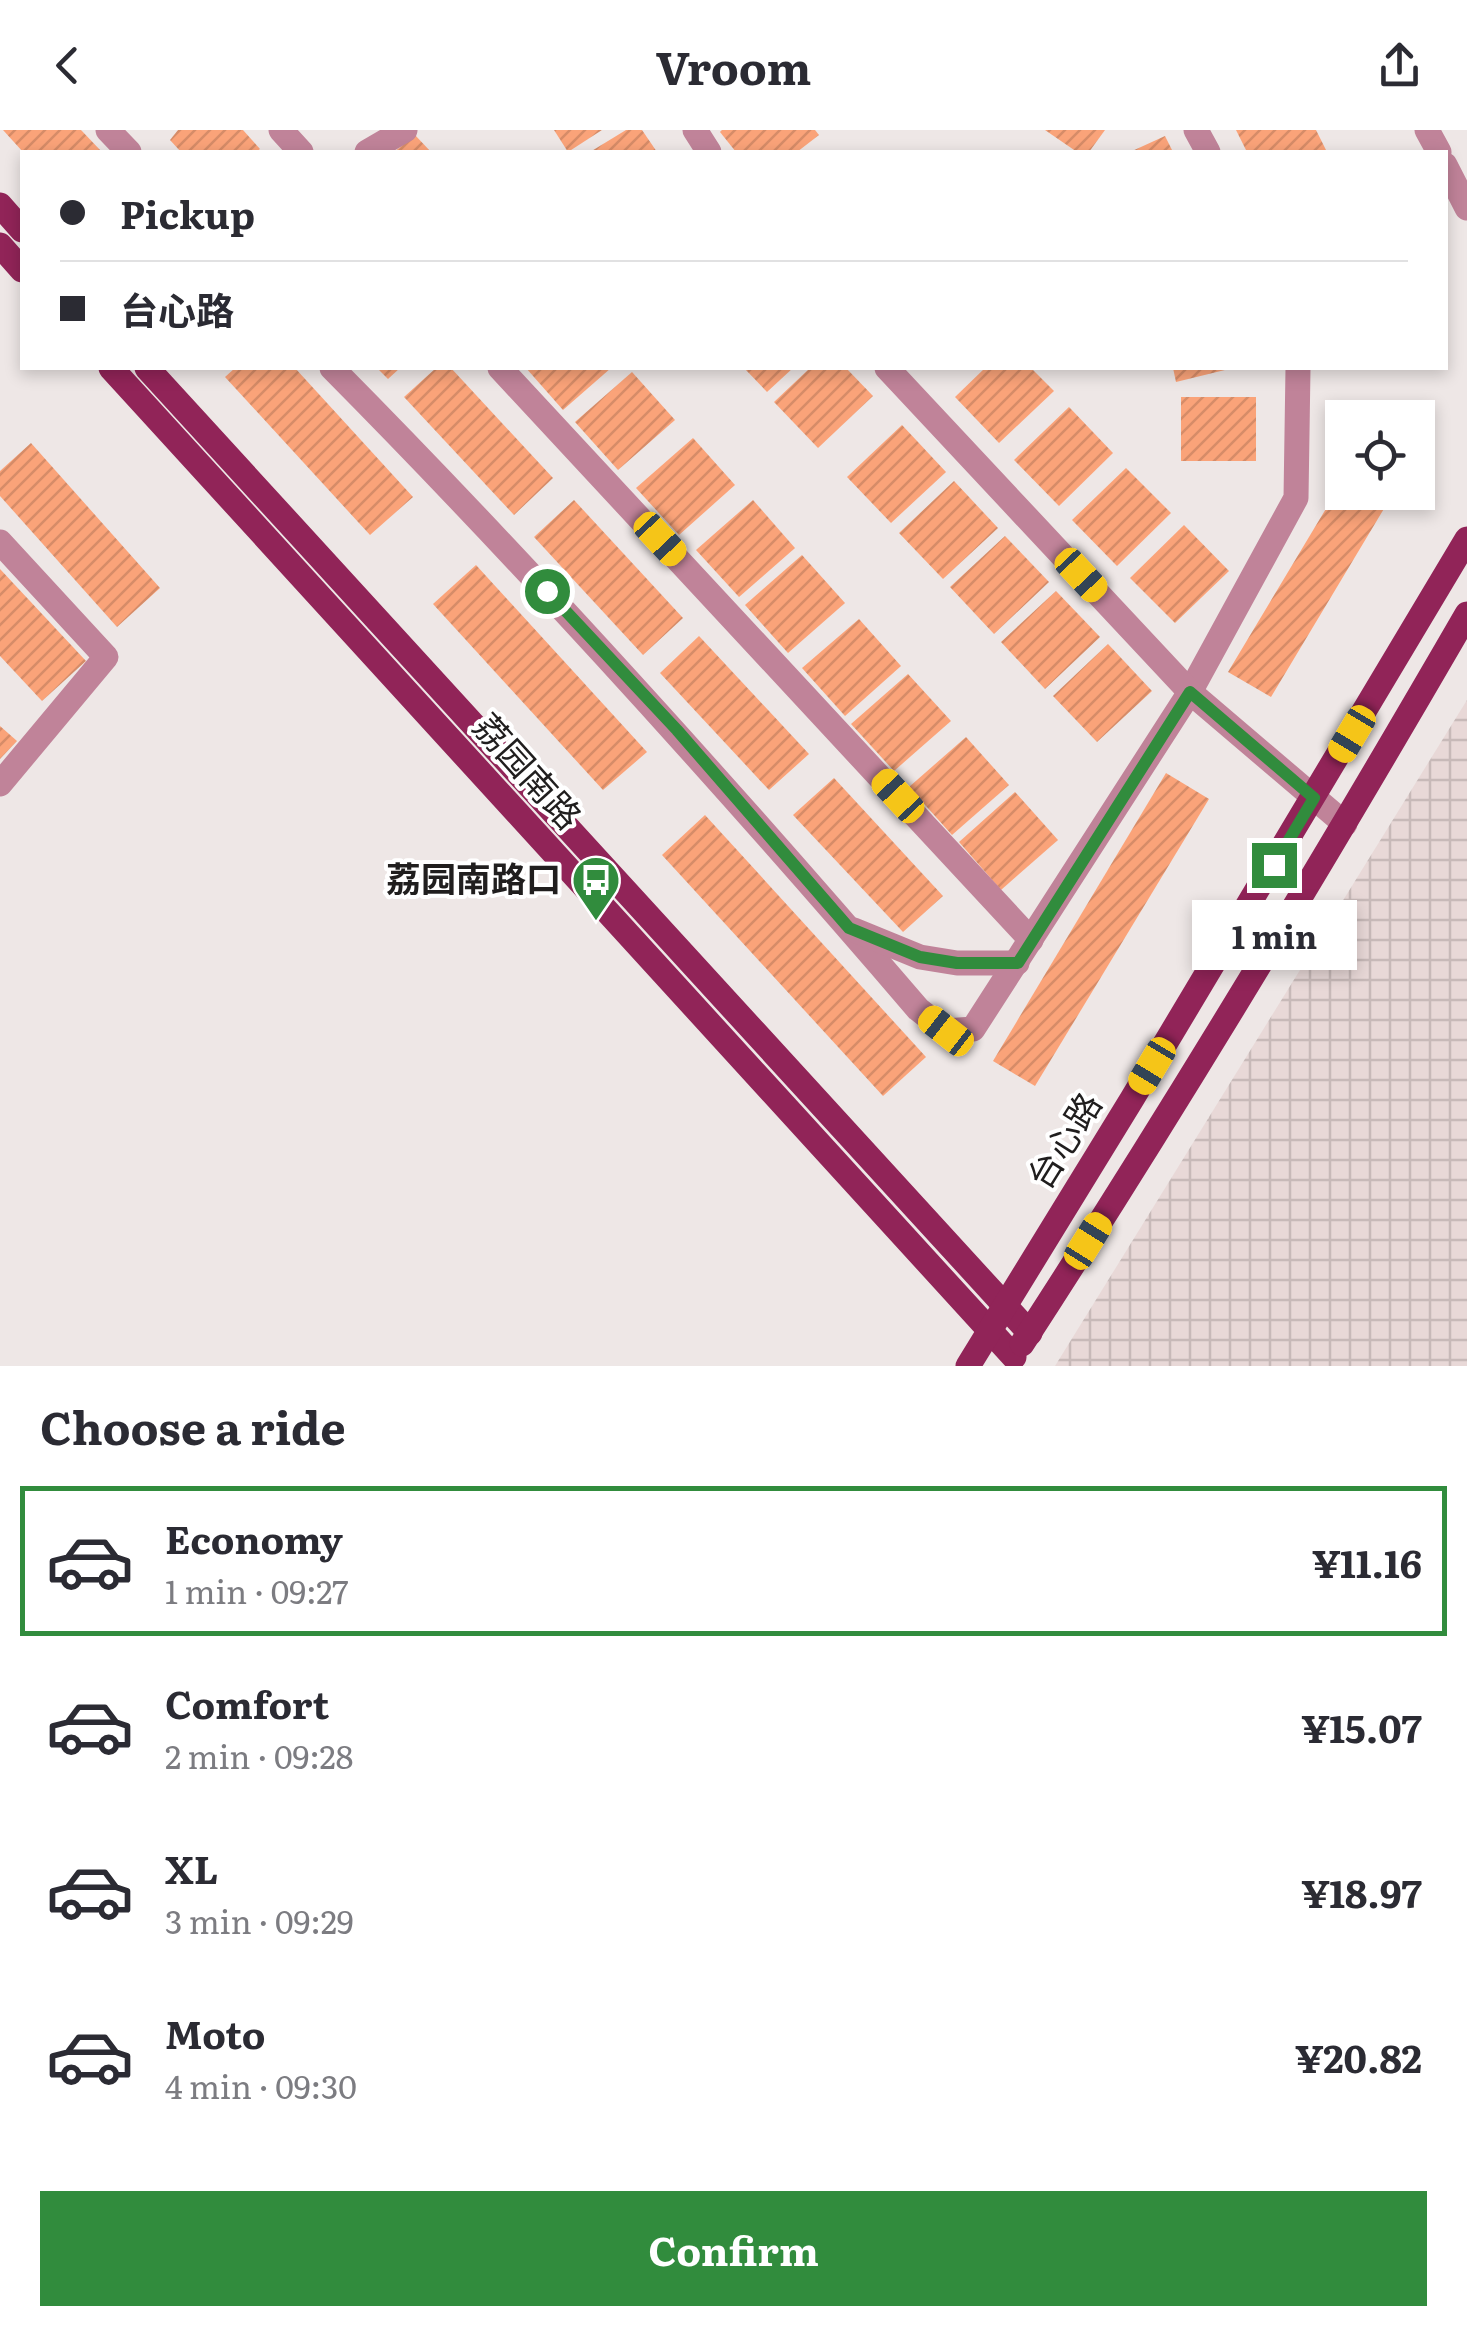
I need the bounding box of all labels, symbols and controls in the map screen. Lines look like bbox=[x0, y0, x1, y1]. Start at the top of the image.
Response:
text: Vroom bbox=[656, 32, 811, 99]
icon: back bbox=[40, 38, 95, 93]
icon: share bbox=[1372, 38, 1427, 93]
text: Pickup bbox=[120, 184, 255, 241]
text: 台心路 bbox=[120, 280, 234, 337]
map controls bbox=[1325, 400, 1435, 510]
button: locate bbox=[1325, 400, 1435, 510]
car bbox=[629, 507, 691, 571]
car bbox=[1050, 543, 1112, 607]
route start bbox=[525, 569, 570, 614]
street label: 荔园南路 bbox=[463, 701, 595, 839]
car bbox=[1324, 701, 1380, 767]
car bbox=[867, 764, 929, 828]
route end bbox=[1252, 843, 1297, 888]
place label: 荔园南路口 bbox=[386, 851, 561, 903]
bus stop icon: 荔园南路口 bbox=[570, 854, 622, 922]
callout: 1 min bbox=[1192, 900, 1356, 970]
text: 1 min bbox=[1232, 911, 1317, 959]
car bbox=[913, 1001, 979, 1061]
car bbox=[1124, 1033, 1180, 1099]
street label: 台心路 bbox=[1013, 1081, 1112, 1198]
car bbox=[1059, 1208, 1117, 1274]
text: Choose a ride bbox=[40, 1392, 346, 1459]
text: Economy bbox=[165, 1509, 343, 1566]
icon: car bbox=[45, 1516, 135, 1606]
text: ¥11.16 bbox=[1312, 1533, 1422, 1590]
text: 1 min · 09:27 bbox=[165, 1566, 348, 1614]
text: Comfort bbox=[165, 1674, 329, 1731]
icon: car bbox=[45, 1681, 135, 1771]
text: ¥15.07 bbox=[1301, 1698, 1422, 1755]
text: 2 min · 09:28 bbox=[165, 1731, 353, 1779]
text: XL bbox=[165, 1839, 218, 1896]
icon: car bbox=[45, 1846, 135, 1936]
text: ¥18.97 bbox=[1301, 1863, 1422, 1920]
text: 3 min · 09:29 bbox=[165, 1896, 354, 1944]
text: Moto bbox=[165, 2004, 265, 2061]
icon: car bbox=[45, 2011, 135, 2101]
text: ¥20.82 bbox=[1295, 2028, 1422, 2085]
text: 4 min · 09:30 bbox=[165, 2061, 357, 2109]
button: Confirm bbox=[40, 2191, 1427, 2306]

